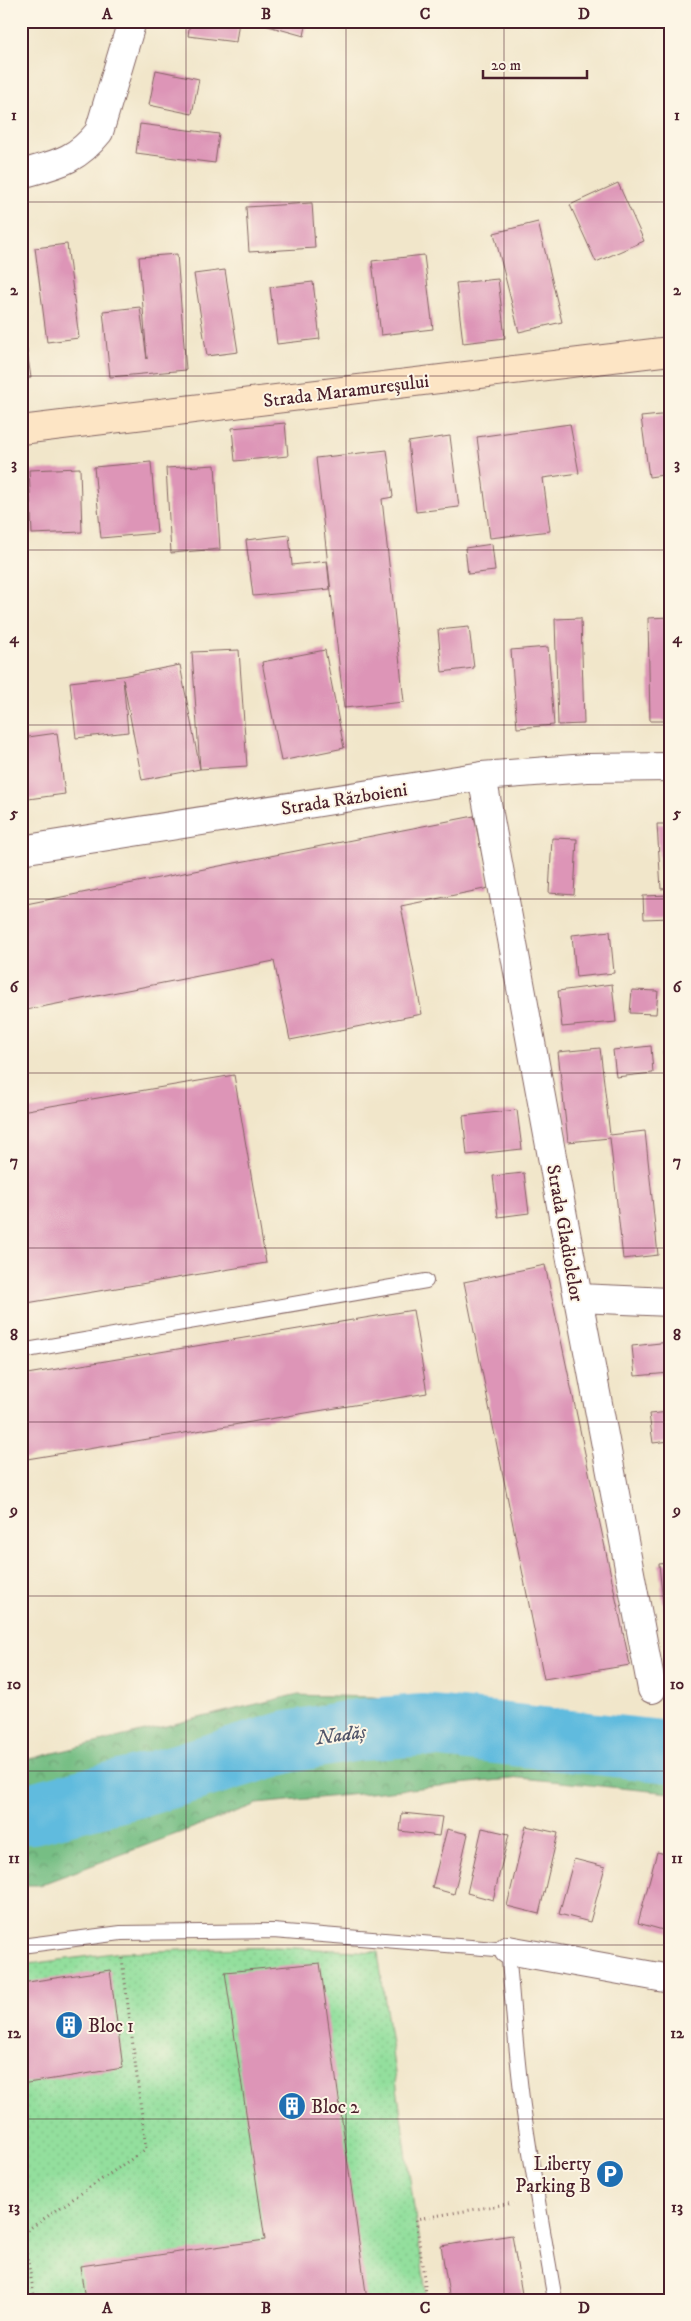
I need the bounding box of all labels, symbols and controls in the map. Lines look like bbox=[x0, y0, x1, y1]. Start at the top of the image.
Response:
text: A bbox=[101, 4, 113, 24]
text: B bbox=[261, 4, 271, 24]
text: C bbox=[420, 4, 430, 24]
text: D bbox=[578, 4, 590, 24]
scale bar bbox=[483, 48, 587, 80]
text: 20 m bbox=[491, 56, 521, 75]
text: 1 bbox=[11, 105, 17, 125]
text: 1 bbox=[674, 105, 680, 125]
text: 2 bbox=[10, 280, 19, 300]
text: 2 bbox=[673, 280, 682, 300]
street label: Strada Maramureșului bbox=[262, 370, 431, 413]
text: 3 bbox=[11, 454, 17, 474]
text: 3 bbox=[674, 454, 680, 474]
text: 4 bbox=[8, 628, 19, 648]
text: 4 bbox=[671, 628, 682, 648]
street label: Strada Războieni bbox=[279, 778, 409, 821]
text: 5 bbox=[9, 803, 18, 823]
text: 5 bbox=[672, 803, 681, 823]
text: 6 bbox=[10, 977, 20, 997]
text: 6 bbox=[673, 977, 683, 997]
text: 7 bbox=[10, 1151, 18, 1171]
text: 7 bbox=[673, 1151, 681, 1171]
street label: Strada Gladiolelor bbox=[541, 1163, 588, 1304]
text: 8 bbox=[10, 1325, 18, 1345]
text: 8 bbox=[673, 1325, 681, 1345]
text: 9 bbox=[9, 1500, 18, 1520]
text: 9 bbox=[672, 1500, 681, 1520]
text: 10 bbox=[7, 1674, 22, 1694]
text: 10 bbox=[670, 1674, 685, 1694]
water label: Nadăș bbox=[314, 1719, 369, 1751]
text: 11 bbox=[8, 1848, 20, 1868]
text: 11 bbox=[671, 1848, 683, 1868]
building icon: Bloc 1 bbox=[54, 2010, 84, 2040]
place label: Bloc 1 bbox=[88, 2015, 134, 2038]
text: 12 bbox=[7, 2023, 22, 2043]
text: 12 bbox=[670, 2023, 685, 2043]
building icon: Bloc 2 bbox=[277, 2091, 307, 2121]
place label: Bloc 2 bbox=[311, 2096, 360, 2119]
place label: Liberty Parking B bbox=[515, 2153, 592, 2198]
parking icon: Liberty Parking B bbox=[595, 2159, 625, 2189]
text: 13 bbox=[8, 2197, 20, 2217]
text: 13 bbox=[671, 2197, 683, 2217]
text: A bbox=[101, 2298, 113, 2318]
text: B bbox=[261, 2298, 271, 2318]
text: C bbox=[420, 2298, 430, 2318]
text: D bbox=[578, 2298, 590, 2318]

